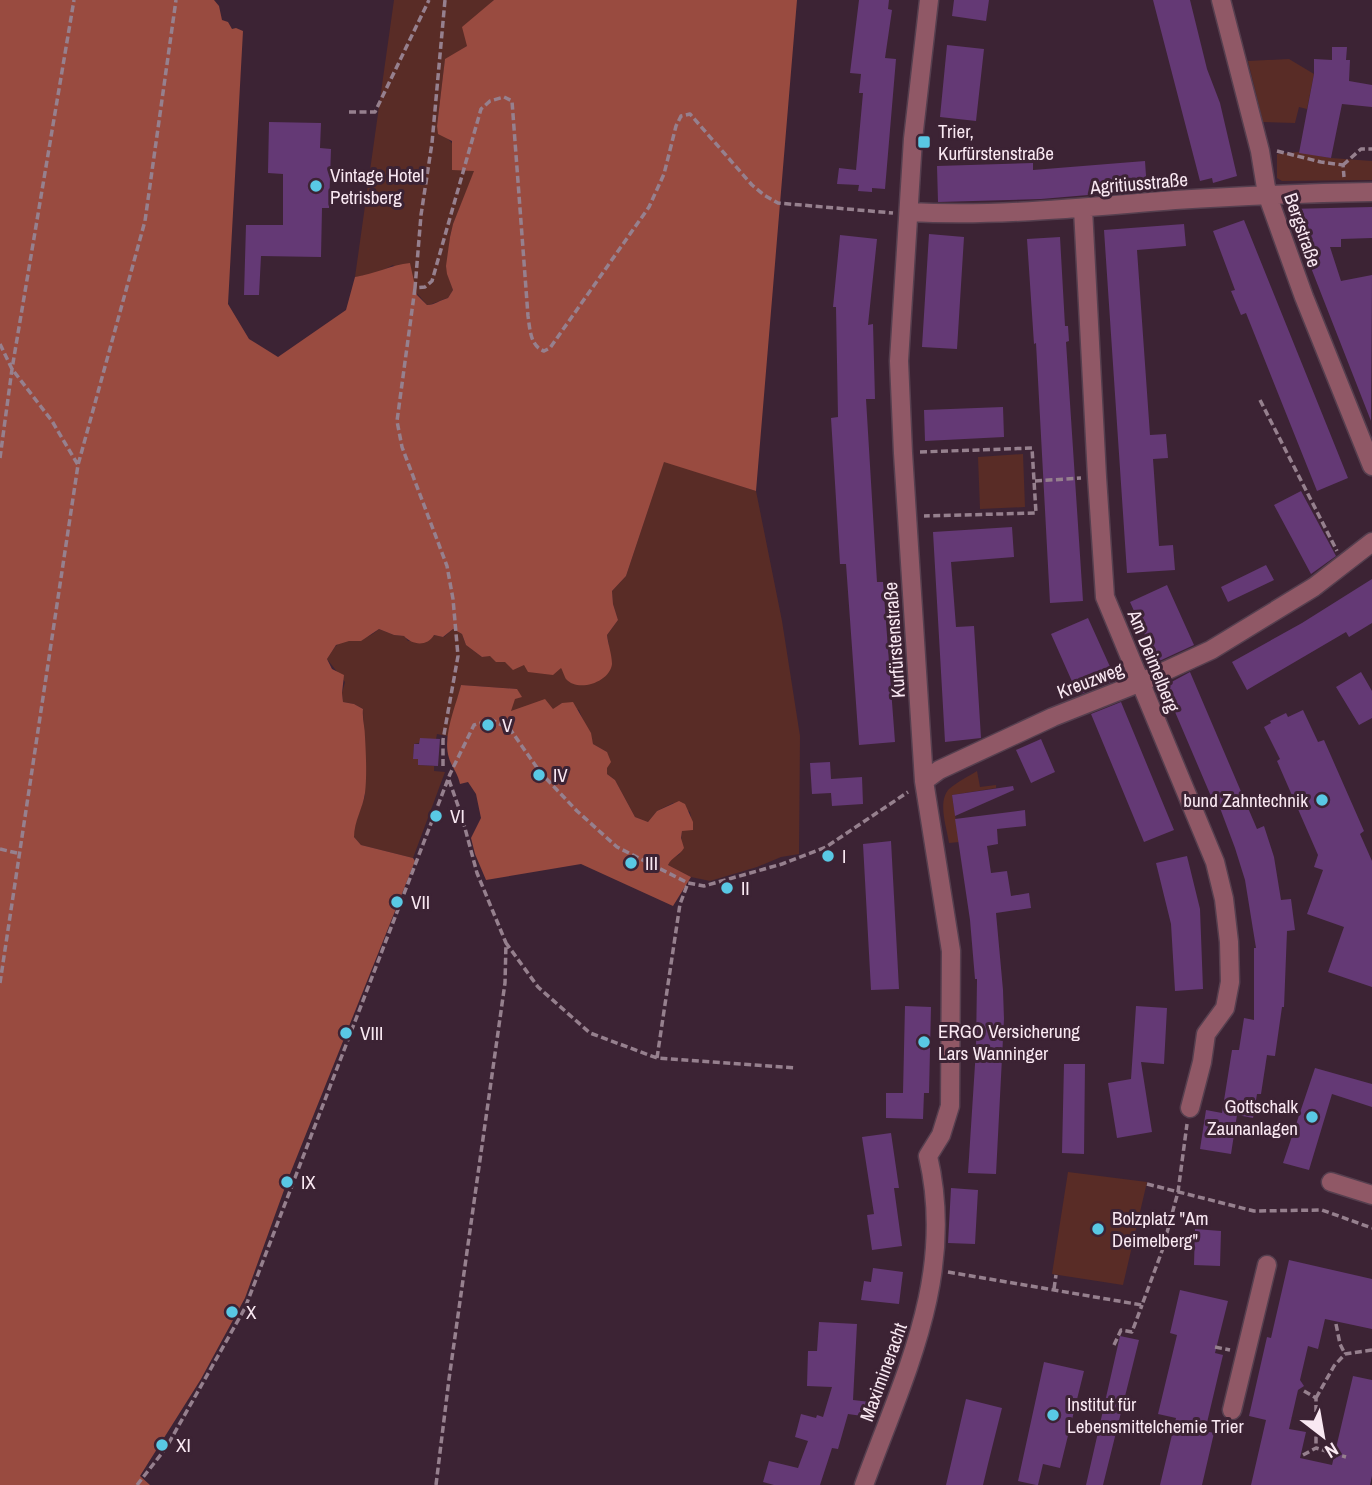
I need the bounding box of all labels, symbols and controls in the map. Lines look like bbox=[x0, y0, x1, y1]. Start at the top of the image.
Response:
place label: Trier, Kurfürstenstraße bbox=[938, 118, 1054, 166]
marker: Trier, Kurfürstenstraße bbox=[916, 134, 932, 150]
place label: Vintage Hotel Petrisberg bbox=[330, 162, 424, 210]
street label: Agritiusstraße bbox=[1088, 166, 1189, 200]
marker: Vintage Hotel Petrisberg bbox=[308, 178, 324, 194]
street label: Bergstraße bbox=[1278, 189, 1328, 271]
street label: Kurfürstenstraße bbox=[877, 581, 911, 699]
street label: Am Deimelberg bbox=[1121, 605, 1186, 716]
street label: Kreuzweg bbox=[1053, 655, 1127, 705]
place label: V bbox=[502, 712, 513, 738]
marker: V bbox=[480, 717, 496, 733]
place label: IV bbox=[553, 762, 568, 788]
marker: IV bbox=[531, 767, 547, 783]
place label: bund Zahntechnik bbox=[1183, 787, 1308, 813]
marker: bund Zahntechnik bbox=[1314, 792, 1330, 808]
place label: VI bbox=[450, 803, 465, 829]
marker: VI bbox=[428, 808, 444, 824]
place label: I bbox=[842, 843, 846, 869]
marker: I bbox=[820, 848, 836, 864]
place label: III bbox=[645, 850, 658, 876]
marker: III bbox=[623, 855, 639, 871]
place label: II bbox=[741, 875, 750, 901]
marker: II bbox=[719, 880, 735, 896]
place label: VII bbox=[411, 889, 430, 915]
marker: VII bbox=[389, 894, 405, 910]
place label: ERGO Versicherung Lars Wanninger bbox=[938, 1018, 1080, 1066]
place label: VIII bbox=[360, 1020, 383, 1046]
marker: VIII bbox=[338, 1025, 354, 1041]
marker: ERGO Versicherung Lars Wanninger bbox=[916, 1034, 932, 1050]
place label: Gottschalk Zaunanlagen bbox=[1207, 1093, 1298, 1141]
marker: Gottschalk Zaunanlagen bbox=[1304, 1109, 1320, 1125]
place label: IX bbox=[301, 1169, 316, 1195]
marker: IX bbox=[279, 1174, 295, 1190]
place label: Bolzplatz "Am Deimelberg" bbox=[1112, 1205, 1208, 1253]
marker: Bolzplatz "Am Deimelberg" bbox=[1090, 1221, 1106, 1237]
place label: X bbox=[246, 1299, 257, 1325]
marker: X bbox=[224, 1304, 240, 1320]
street label: Maximineracht bbox=[853, 1319, 913, 1425]
place label: Institut für Lebensmittelchemie Trier bbox=[1067, 1391, 1244, 1439]
north arrow bbox=[1288, 1401, 1358, 1471]
marker: Institut für Lebensmittelchemie Trier bbox=[1045, 1407, 1061, 1423]
place label: XI bbox=[176, 1432, 191, 1458]
marker: XI bbox=[154, 1437, 170, 1453]
text: N bbox=[1320, 1437, 1343, 1465]

